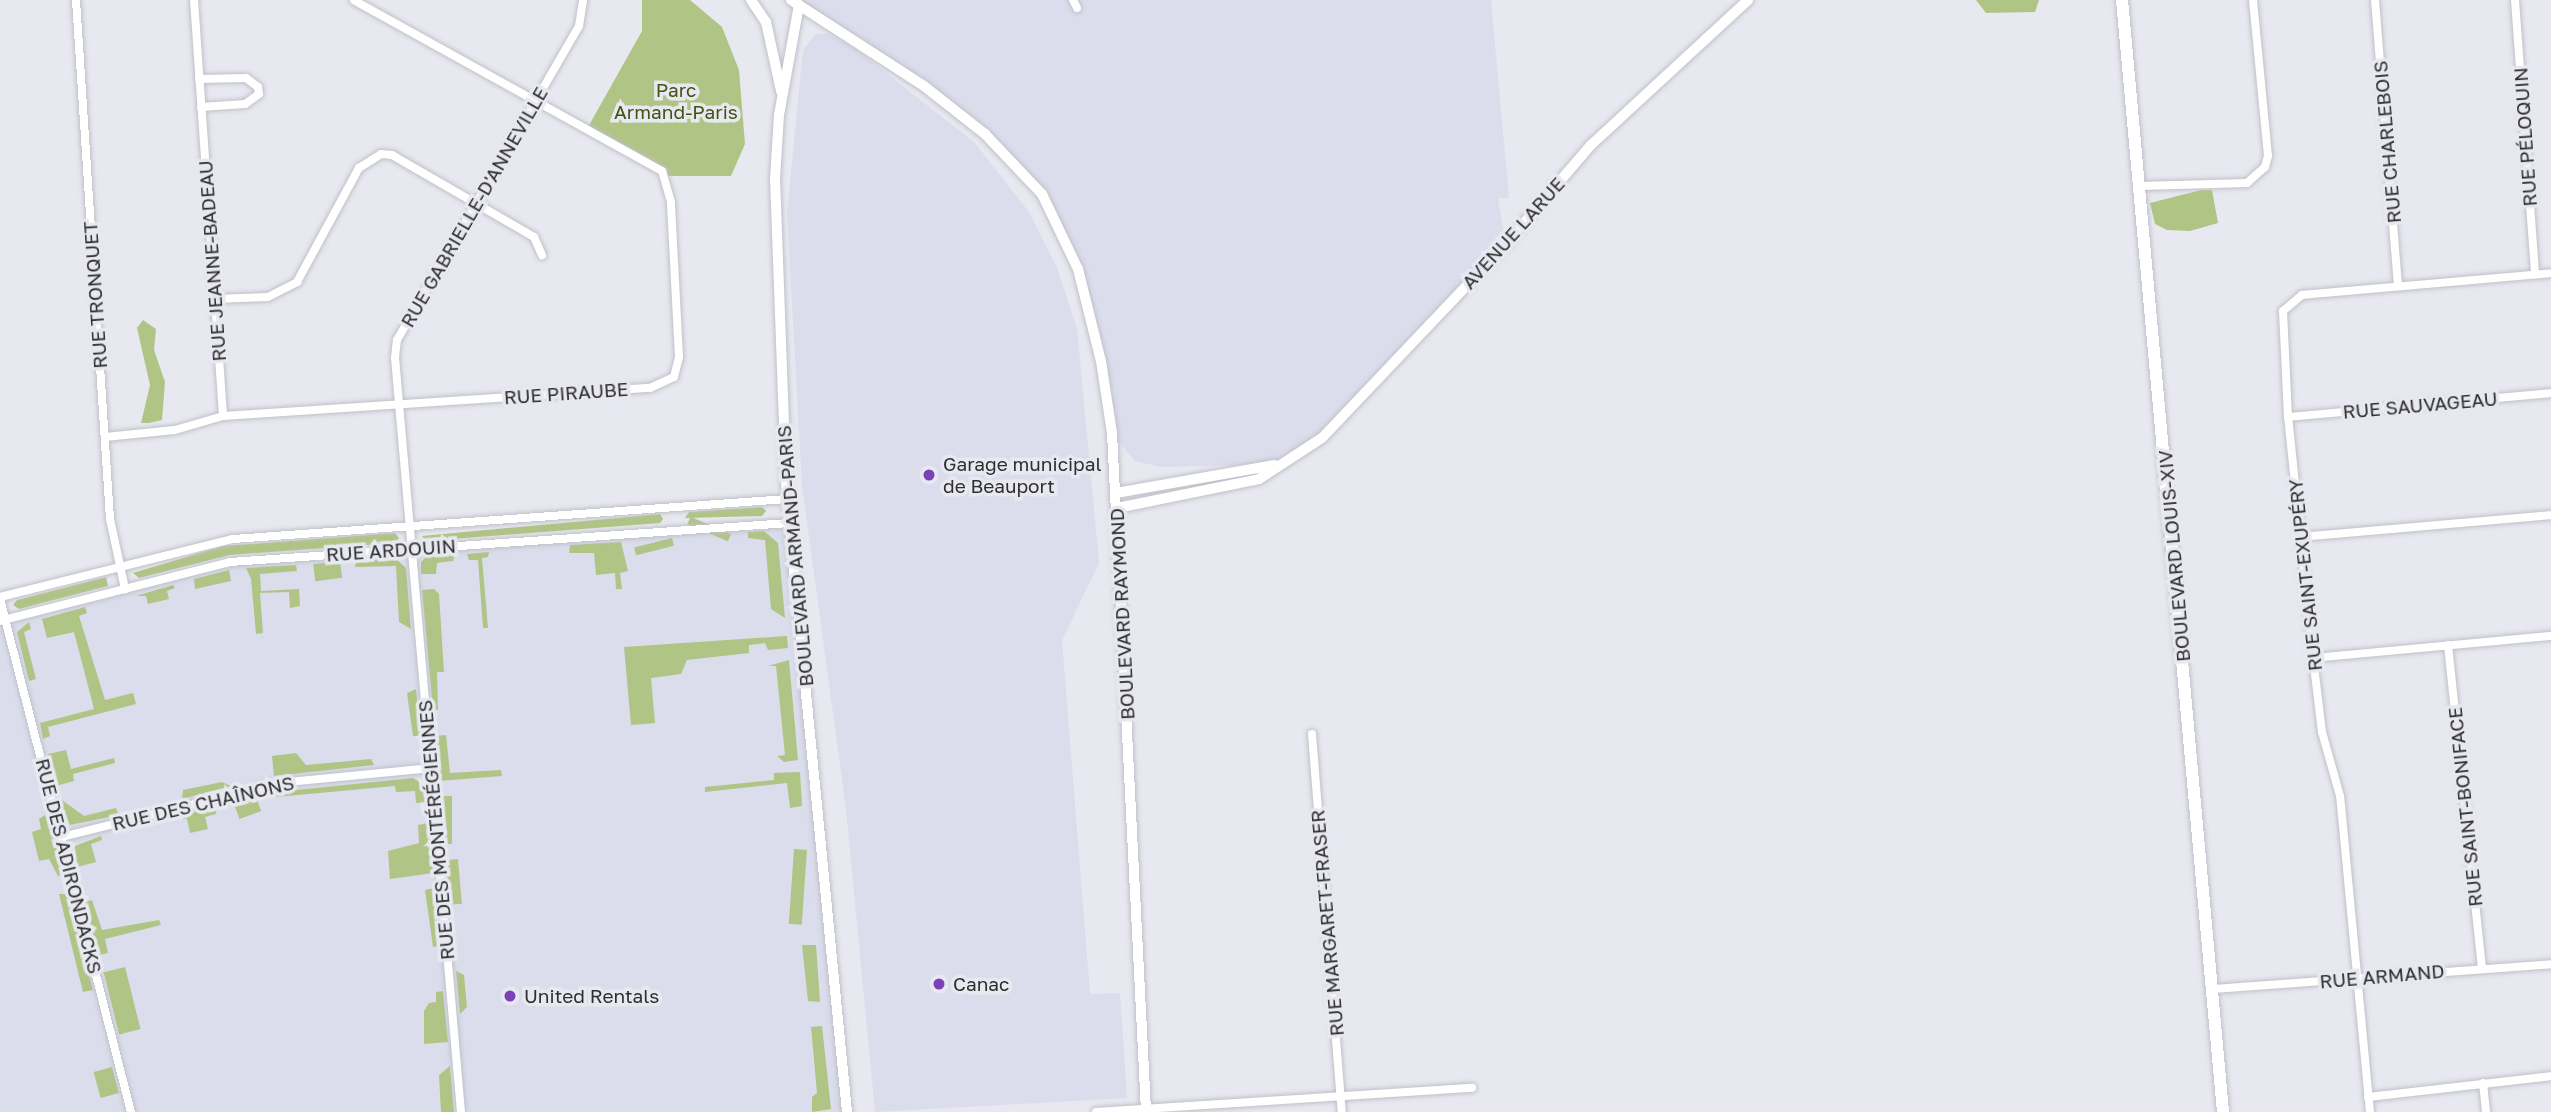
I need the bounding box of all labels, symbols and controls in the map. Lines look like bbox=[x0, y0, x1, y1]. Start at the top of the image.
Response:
street label: RUE CHARLEBOIS bbox=[2369, 60, 2405, 224]
street label: RUE PÉLOQUIN bbox=[2509, 67, 2541, 207]
park label: Parc Armand-Paris bbox=[614, 79, 738, 123]
street label: RUE GABRIELLE-D'ANNEVILLE bbox=[396, 83, 552, 331]
street label: RUE JEANNE-BADEAU bbox=[194, 160, 230, 362]
street label: AVENUE LARUE bbox=[1457, 172, 1569, 294]
street label: RUE TRONQUET bbox=[78, 221, 112, 369]
street label: RUE PIRAUBE bbox=[503, 377, 629, 409]
street label: RUE SAUVAGEAU bbox=[2342, 387, 2498, 423]
street label: BOULEVARD ARMAND-PARIS bbox=[772, 424, 818, 688]
street label: BOULEVARD LOUIS-XIV bbox=[2153, 449, 2195, 663]
place label: Garage municipal de Beauport bbox=[943, 453, 1102, 497]
marker: Garage municipal de Beauport bbox=[921, 467, 937, 483]
street label: RUE SAINT-EXUPÉRY bbox=[2284, 478, 2326, 672]
street label: BOULEVARD RAYMOND bbox=[1105, 508, 1139, 720]
street label: RUE ARDOUIN bbox=[325, 534, 457, 566]
street label: RUE DES MONTÉRÉGIENNES bbox=[413, 699, 459, 961]
street label: RUE SAINT-BONIFACE bbox=[2443, 706, 2487, 908]
street label: RUE DES ADIRONDACKS bbox=[31, 756, 107, 976]
street label: RUE DES CHAÎNONS bbox=[110, 771, 296, 835]
street label: RUE MARGARET-FRASER bbox=[1306, 809, 1348, 1037]
street label: RUE ARMAND bbox=[2319, 959, 2445, 993]
place label: Canac bbox=[953, 973, 1009, 995]
marker: Canac bbox=[931, 976, 947, 992]
place label: United Rentals bbox=[524, 985, 659, 1007]
marker: United Rentals bbox=[502, 988, 518, 1004]

